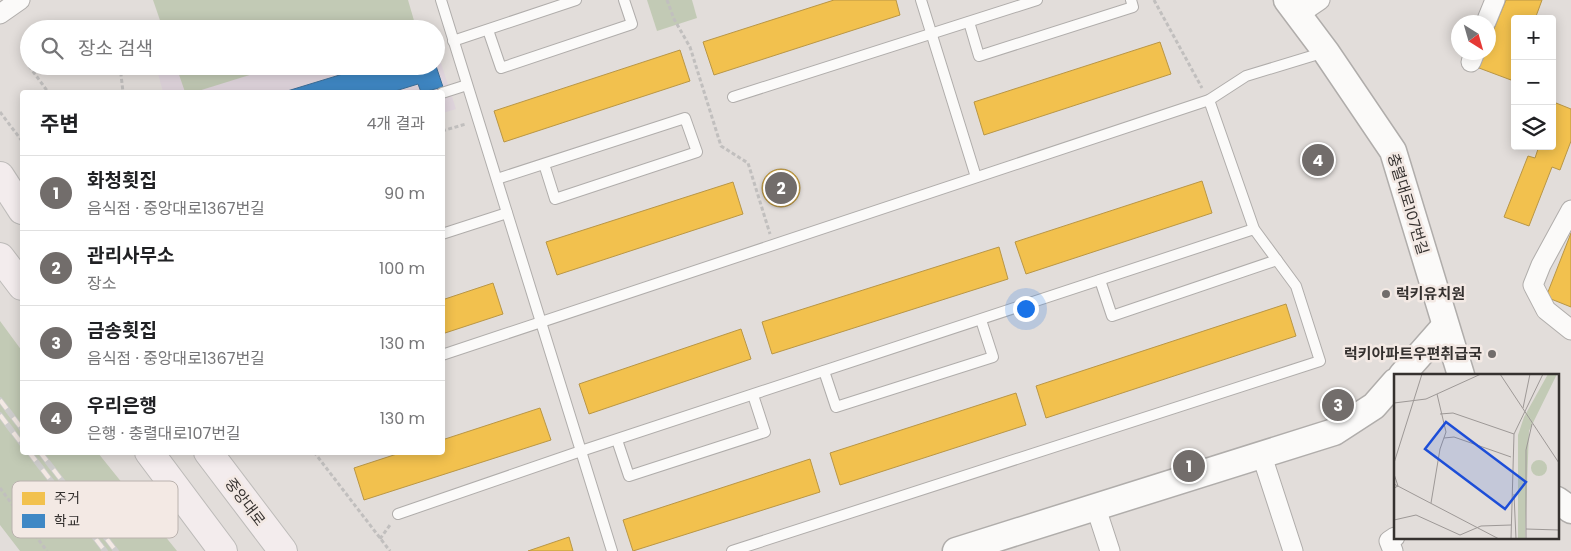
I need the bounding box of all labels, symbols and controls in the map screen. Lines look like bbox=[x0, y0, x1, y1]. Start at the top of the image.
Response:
north arrow bbox=[1451, 15, 1496, 60]
map controls bbox=[1511, 15, 1556, 150]
button: + bbox=[1511, 15, 1556, 60]
search box bbox=[20, 20, 445, 75]
icon: search bbox=[38, 34, 66, 62]
text: 장소 검색 bbox=[78, 35, 153, 62]
button: − bbox=[1511, 60, 1556, 105]
button: layers bbox=[1511, 105, 1556, 150]
text: 주변 bbox=[40, 109, 79, 138]
text: 4개 결과 bbox=[367, 112, 425, 135]
pin: 4 bbox=[1302, 141, 1334, 179]
street label: 충렬대로107번길 bbox=[1383, 150, 1434, 257]
text: 화청횟집 bbox=[87, 167, 157, 194]
pin: 2 bbox=[765, 169, 797, 207]
text: 1 bbox=[53, 182, 59, 205]
text: 90 m bbox=[384, 182, 425, 205]
text: 음식점 · 중앙대로1367번길 bbox=[87, 197, 265, 220]
text: 관리사무소 bbox=[87, 242, 174, 269]
text: 2 bbox=[51, 257, 61, 280]
text: 100 m bbox=[379, 257, 425, 280]
text: 장소 bbox=[87, 272, 116, 295]
place label: 럭키유치원 bbox=[1396, 283, 1465, 304]
marker: 럭키유치원 bbox=[1380, 288, 1392, 300]
your location bbox=[1013, 296, 1039, 322]
text: 금송횟집 bbox=[87, 317, 157, 344]
text: 3 bbox=[51, 332, 61, 355]
text: 130 m bbox=[380, 332, 425, 355]
place label: 럭키아파트우편취급국 bbox=[1344, 343, 1482, 364]
text: 음식점 · 중앙대로1367번길 bbox=[87, 347, 265, 370]
marker: 럭키아파트우편취급국 bbox=[1486, 348, 1498, 360]
inset map bbox=[1394, 374, 1558, 538]
pin: 3 bbox=[1322, 386, 1354, 424]
text: 우리은행 bbox=[87, 392, 157, 419]
text: 4 bbox=[51, 407, 61, 430]
text: 130 m bbox=[380, 407, 425, 430]
text: 은행 · 충렬대로107번길 bbox=[87, 422, 241, 445]
pin: 1 bbox=[1173, 447, 1205, 485]
street label: 중앙대로 bbox=[220, 473, 270, 530]
legend bbox=[12, 481, 178, 538]
text: 주거 bbox=[54, 488, 80, 508]
text: 학교 bbox=[54, 511, 80, 531]

